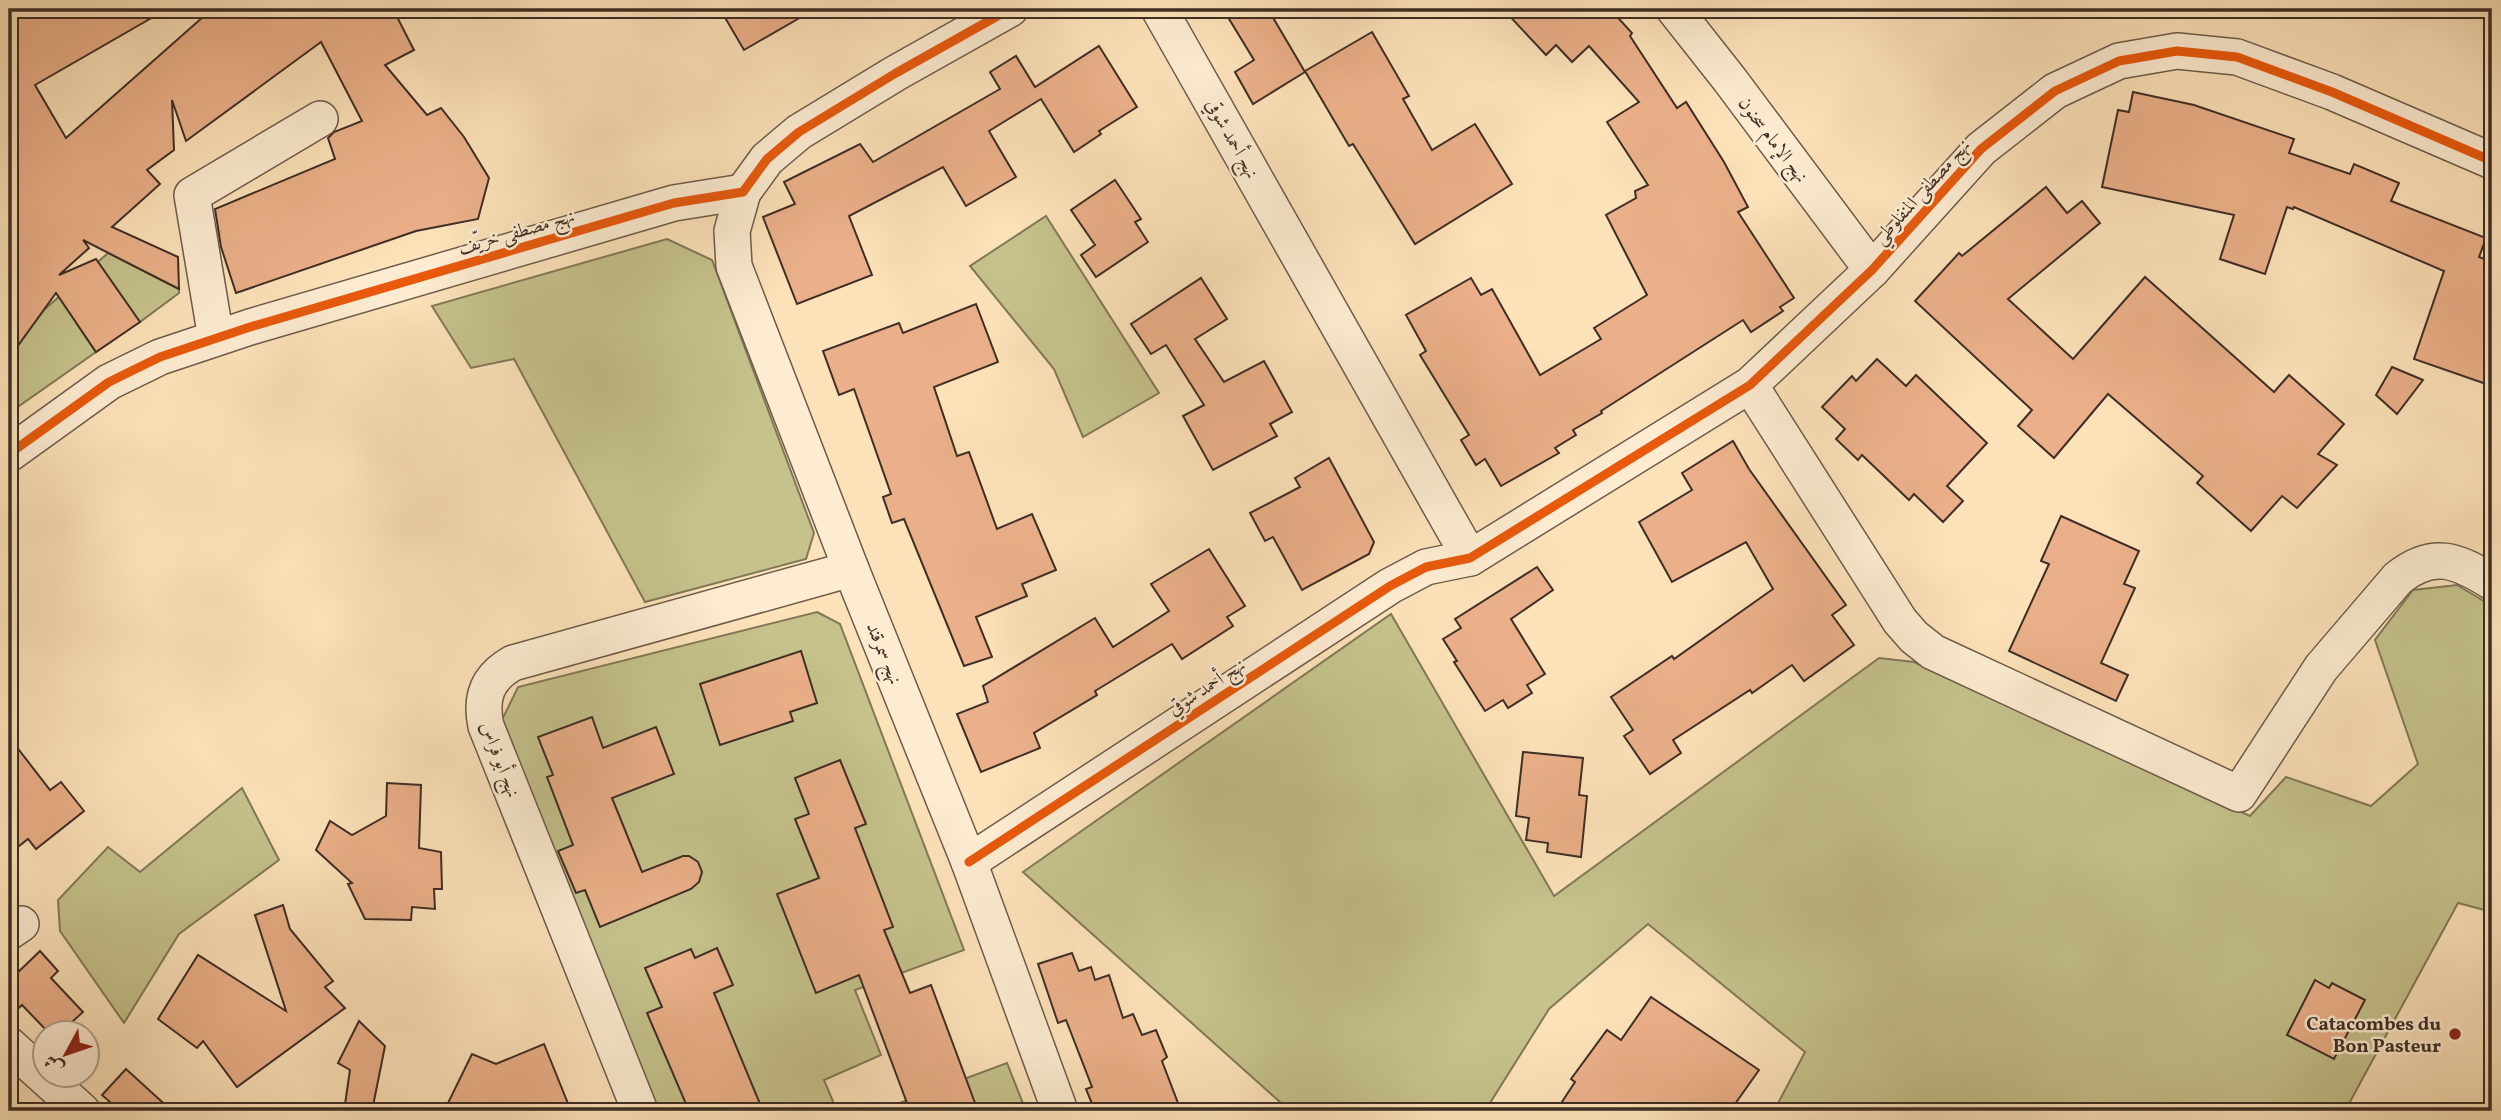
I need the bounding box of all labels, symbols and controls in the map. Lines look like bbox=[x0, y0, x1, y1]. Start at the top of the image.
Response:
street label: نهج الإمام سحنون bbox=[1729, 92, 1813, 190]
street label: نهج أحمد شوقي bbox=[1196, 94, 1265, 185]
street label: نهج مصطفى المنفلوطي bbox=[1868, 134, 1980, 254]
street label: نهج مصطفى خريّف bbox=[455, 203, 579, 265]
street label: نهج سمرقند bbox=[856, 619, 907, 690]
street label: نهج أحمد شوقي bbox=[1163, 652, 1253, 725]
street label: نهج أبو فراس bbox=[470, 718, 526, 803]
place label: Catacombes du Bon Pasteur bbox=[2306, 1012, 2441, 1060]
north arrow bbox=[32, 1018, 102, 1088]
marker: Catacombes du Bon Pasteur bbox=[2447, 1026, 2463, 1042]
text: ش bbox=[38, 1048, 71, 1079]

